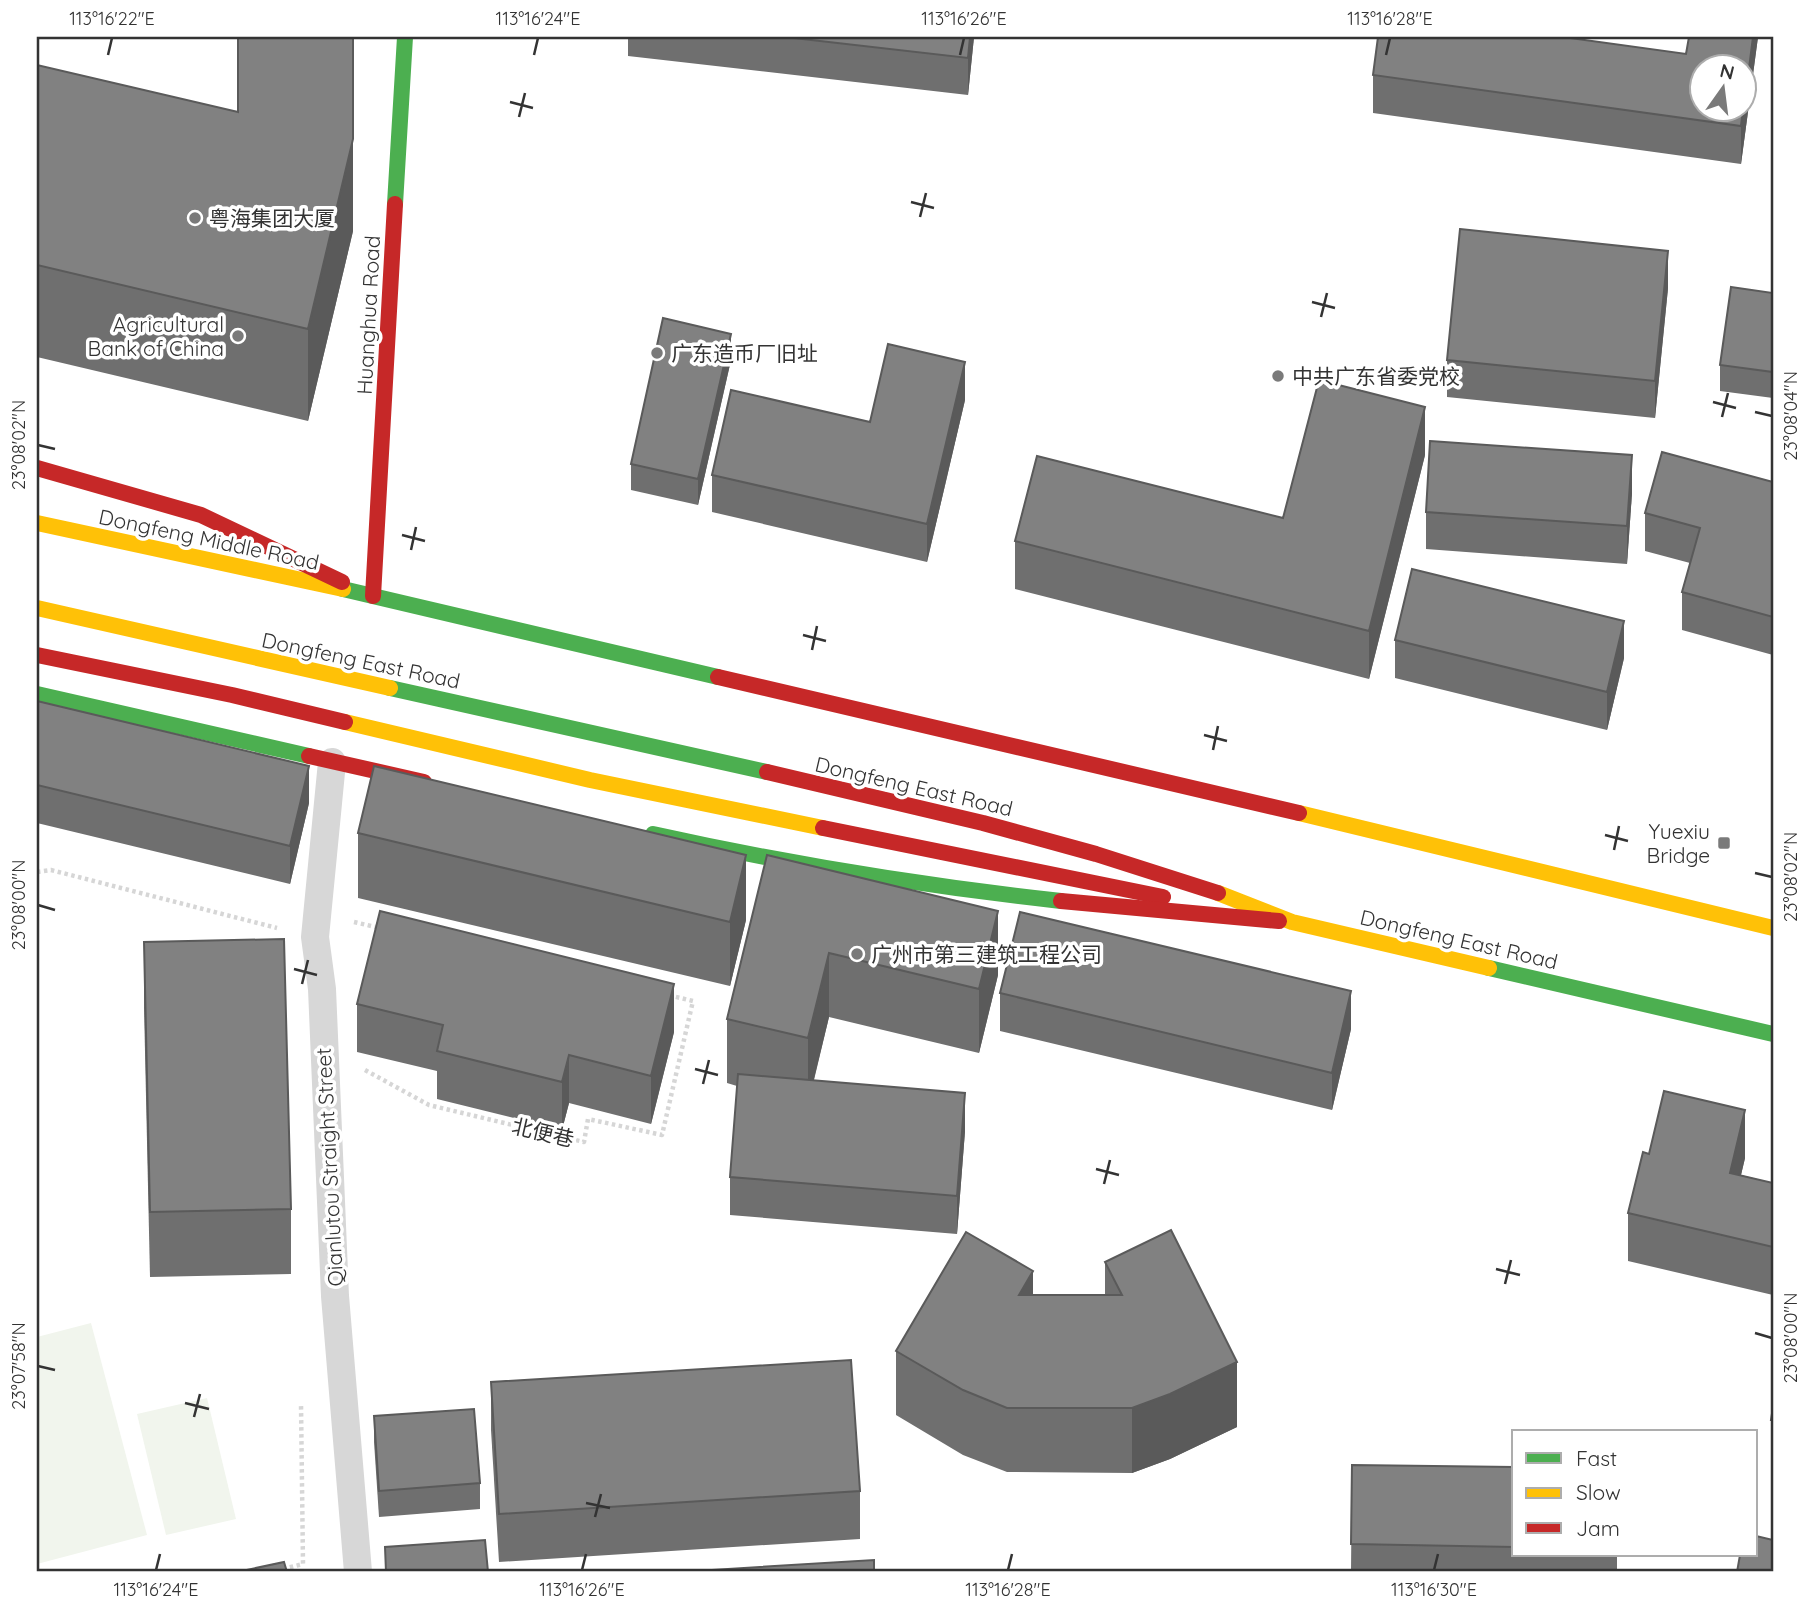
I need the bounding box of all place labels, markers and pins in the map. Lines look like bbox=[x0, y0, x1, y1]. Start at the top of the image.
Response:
place label: 粤海集团大厦 bbox=[209, 205, 335, 231]
marker: 粤海集团大厦 bbox=[187, 210, 203, 226]
place label: Agricultural Bank of China bbox=[88, 311, 224, 361]
marker: Agricultural Bank of China bbox=[230, 328, 246, 344]
place label: 广东造币厂旧址 bbox=[671, 340, 818, 366]
marker: 广东造币厂旧址 bbox=[649, 345, 665, 361]
place label: 中共广东省委党校 bbox=[1292, 363, 1460, 389]
marker: 中共广东省委党校 bbox=[1270, 368, 1286, 384]
place label: Yuexiu Bridge bbox=[1646, 818, 1710, 868]
marker: Yuexiu Bridge bbox=[1716, 835, 1732, 851]
place label: 广州市第三建筑工程公司 bbox=[871, 941, 1102, 967]
marker: 广州市第三建筑工程公司 bbox=[849, 946, 865, 962]

